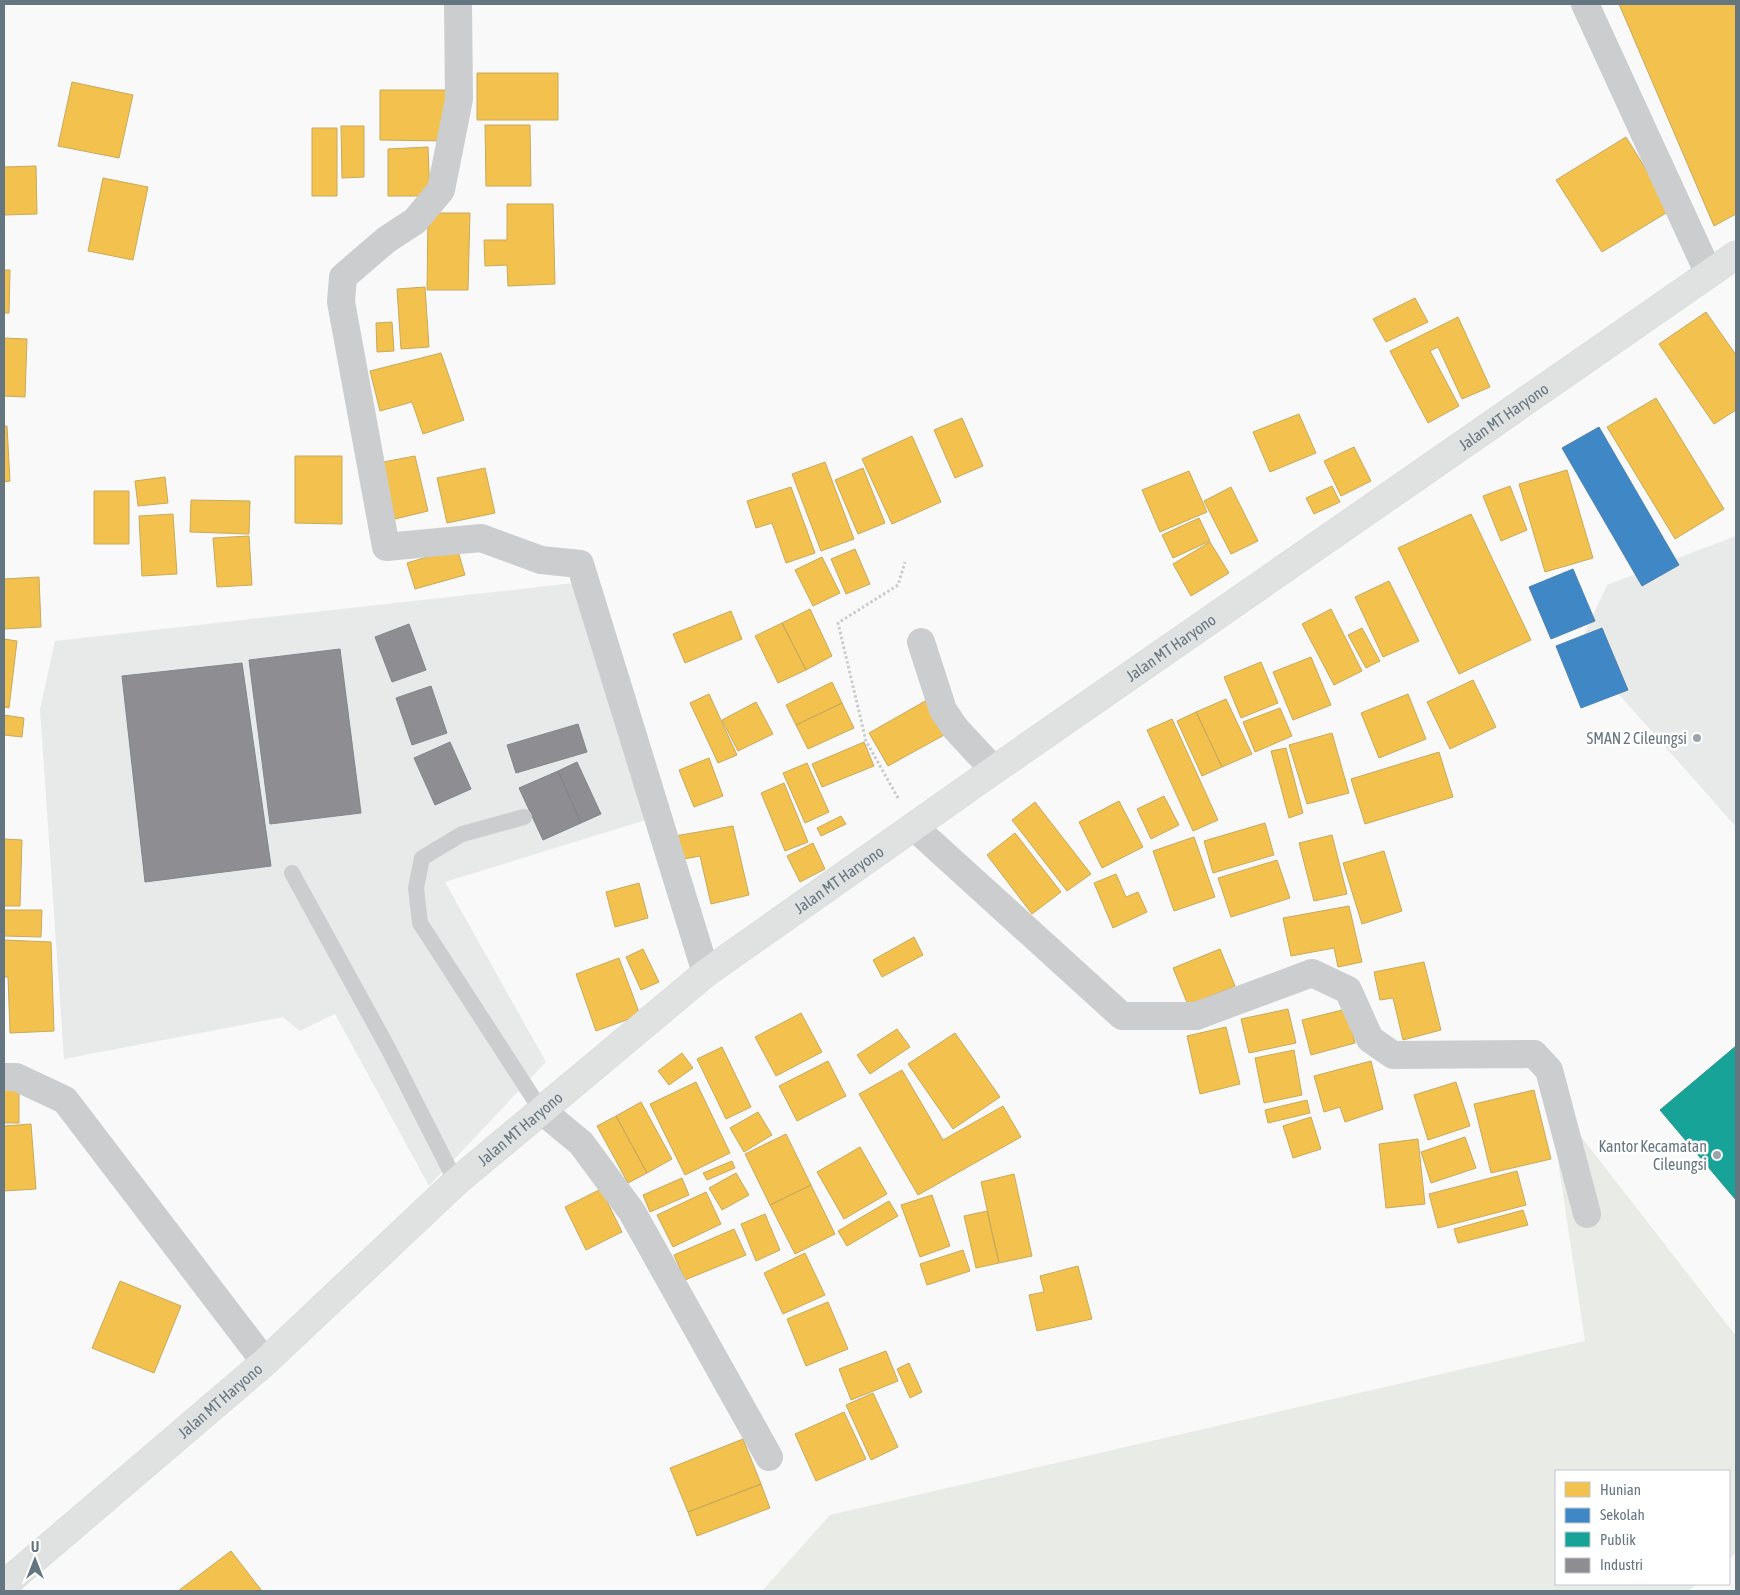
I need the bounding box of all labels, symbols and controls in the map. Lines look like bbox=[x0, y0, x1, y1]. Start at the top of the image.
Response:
street label: Jalan MT Haryono bbox=[1455, 379, 1552, 454]
street label: Jalan MT Haryono bbox=[1122, 610, 1219, 685]
place label: SMAN 2 Cileungsi bbox=[1586, 729, 1687, 748]
marker: SMAN 2 Cileungsi bbox=[1691, 732, 1703, 744]
street label: Jalan MT Haryono bbox=[791, 842, 887, 917]
street label: Jalan MT Haryono bbox=[474, 1088, 566, 1169]
place label: Kantor Kecamatan Cileungsi bbox=[1599, 1137, 1707, 1174]
marker: Kantor Kecamatan Cileungsi bbox=[1711, 1149, 1723, 1161]
street label: Jalan MT Haryono bbox=[174, 1360, 266, 1441]
legend bbox=[1555, 1470, 1730, 1585]
text: Hunian bbox=[1600, 1481, 1641, 1498]
text: Sekolah bbox=[1600, 1506, 1645, 1523]
text: Publik bbox=[1600, 1531, 1636, 1548]
north arrow bbox=[10, 1535, 60, 1585]
text: U bbox=[31, 1539, 39, 1555]
text: Industri bbox=[1600, 1556, 1643, 1573]

